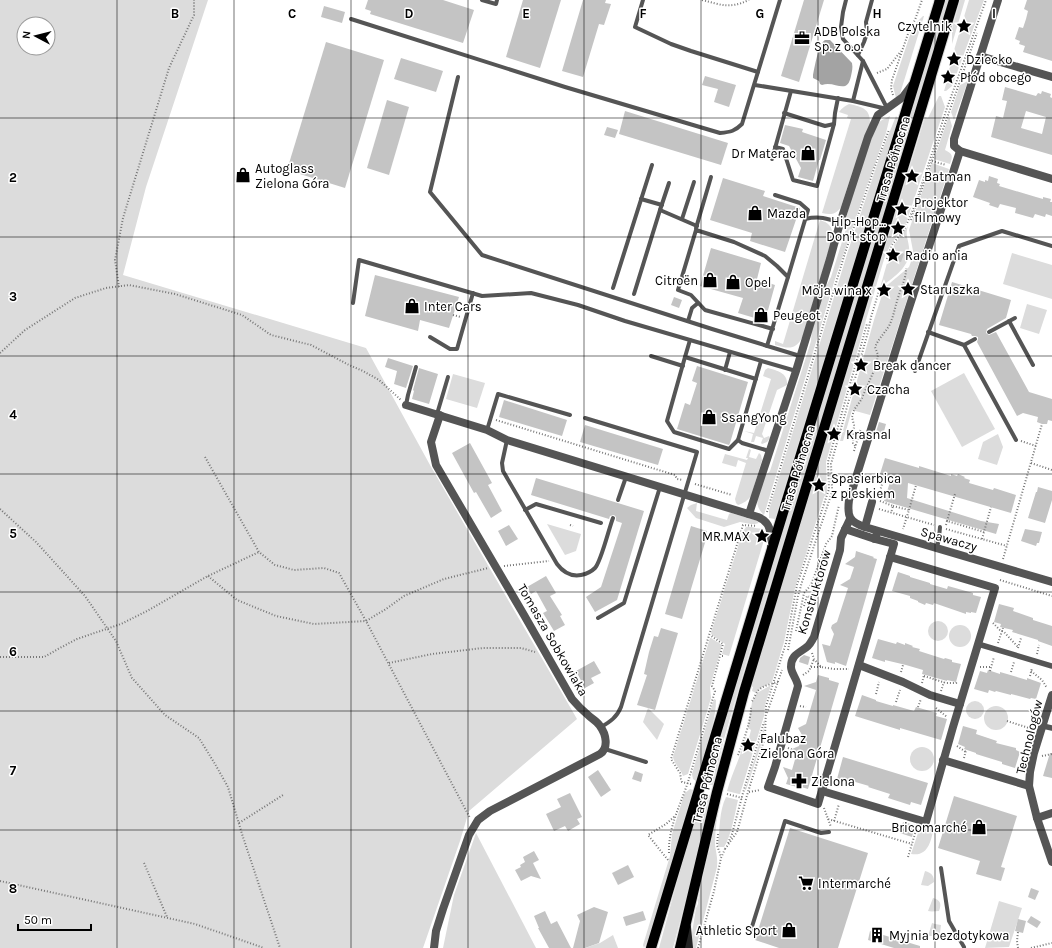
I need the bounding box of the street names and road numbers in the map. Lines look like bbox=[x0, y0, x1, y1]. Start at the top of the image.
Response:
street label: Trasa Północna bbox=[873, 114, 913, 204]
street label: Trasa Północna bbox=[778, 423, 818, 513]
street label: Spawaczy bbox=[919, 524, 979, 554]
street label: Konstruktorów bbox=[794, 547, 834, 636]
street label: Tomasza Sobkowiaka bbox=[515, 581, 591, 699]
street label: Technologów bbox=[1012, 698, 1046, 776]
street label: Trasa Północna bbox=[689, 735, 725, 825]

